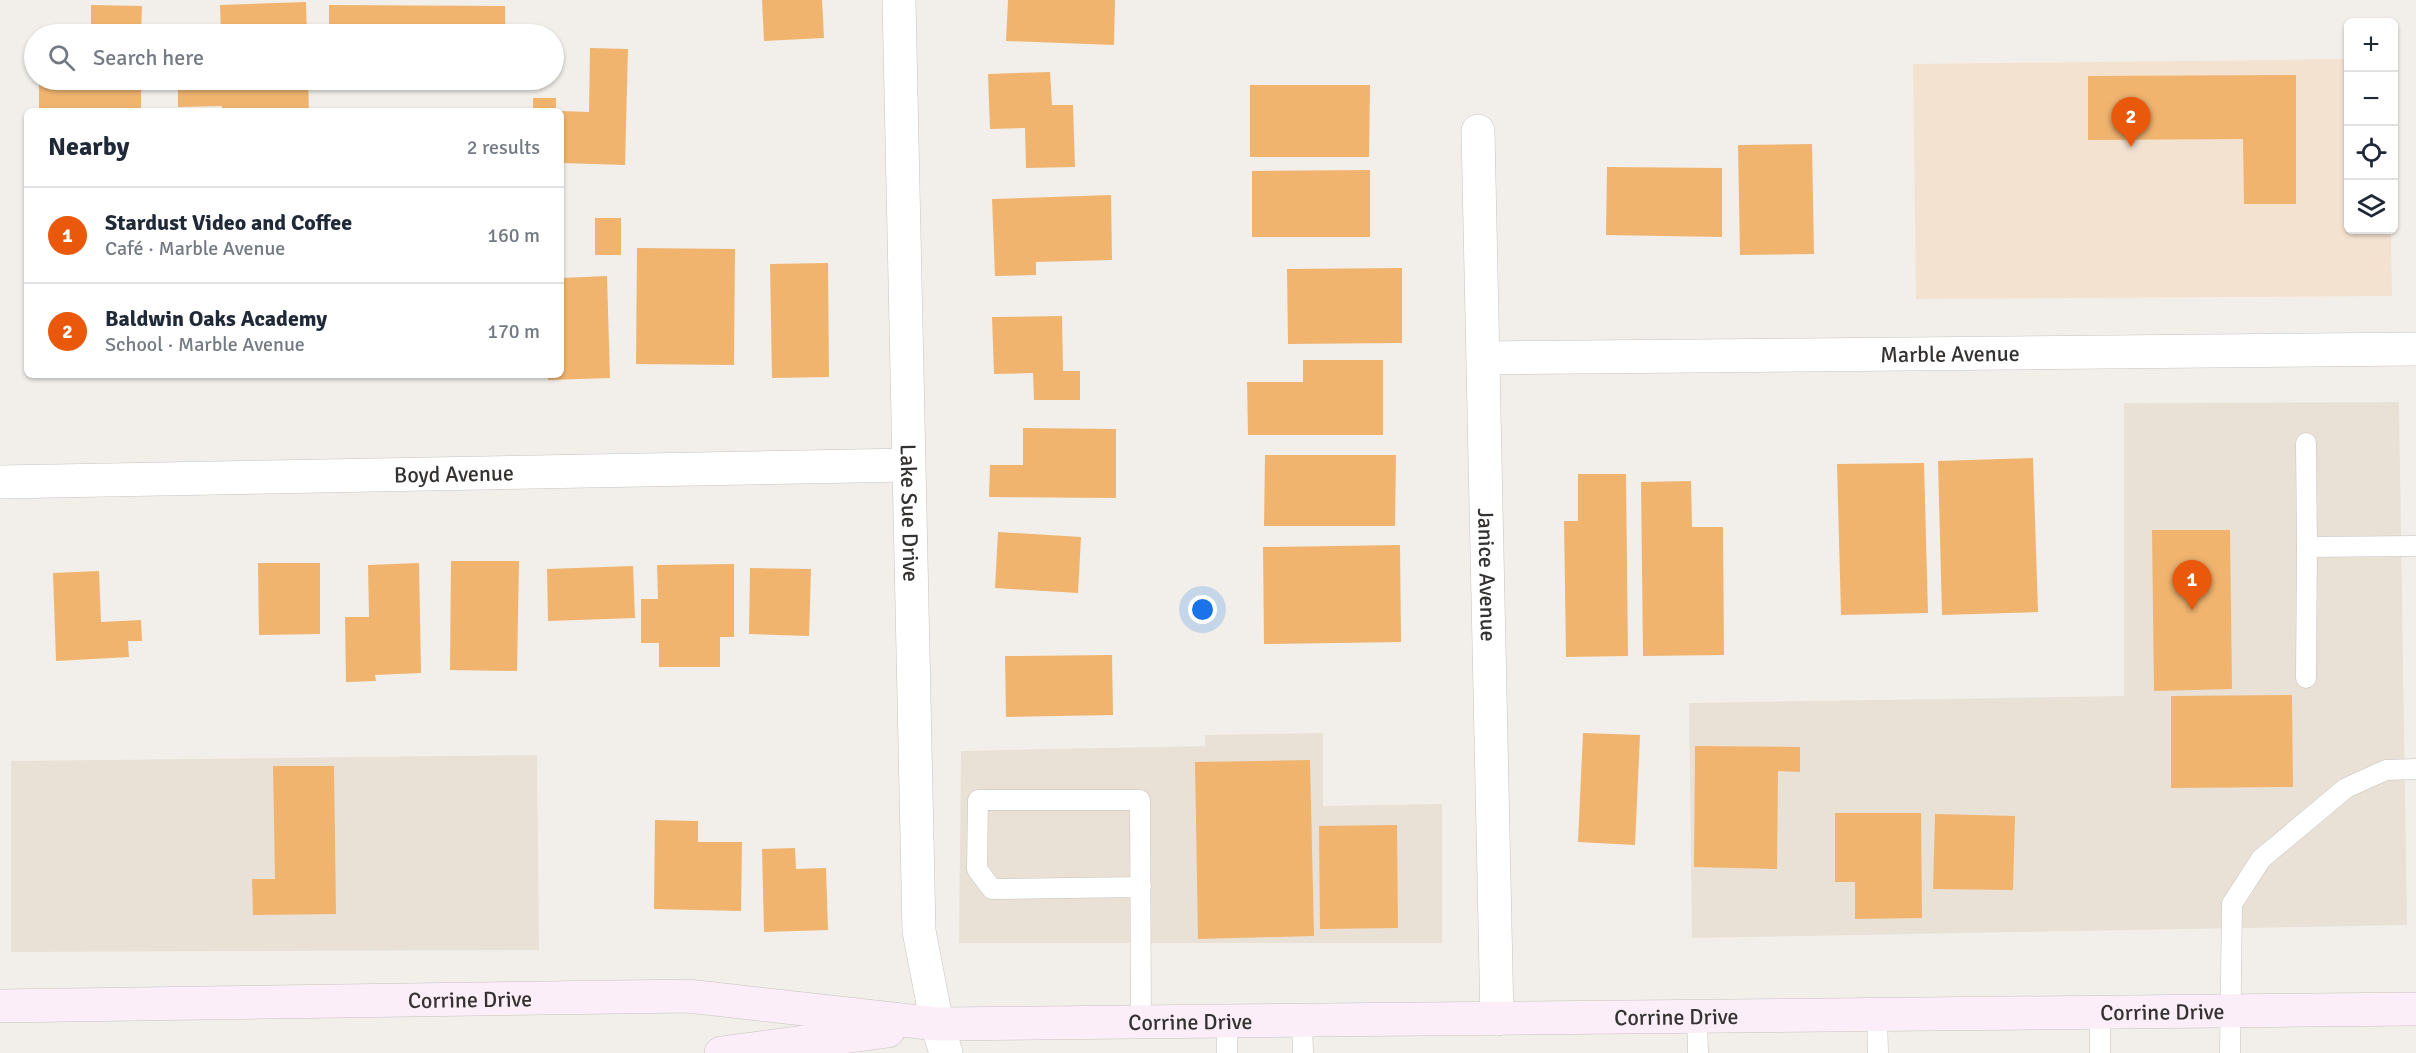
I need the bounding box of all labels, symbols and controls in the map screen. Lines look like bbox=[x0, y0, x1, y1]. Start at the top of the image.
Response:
map controls bbox=[2344, 18, 2398, 234]
button: + bbox=[2344, 18, 2398, 72]
search box bbox=[24, 24, 564, 90]
icon: search bbox=[45, 41, 78, 74]
text: Search here bbox=[93, 44, 204, 71]
button: − bbox=[2344, 72, 2398, 126]
pin: 2 bbox=[2112, 98, 2150, 147]
button: locate bbox=[2344, 126, 2398, 180]
text: Nearby bbox=[48, 131, 129, 163]
text: 2 results bbox=[467, 135, 540, 160]
button: layers bbox=[2344, 180, 2398, 234]
text: Stardust Video and Coffee bbox=[105, 209, 352, 236]
text: 1 bbox=[62, 223, 73, 248]
text: 160 m bbox=[487, 223, 540, 248]
text: Café · Marble Avenue bbox=[105, 236, 285, 261]
text: Baldwin Oaks Academy bbox=[105, 305, 327, 332]
text: 2 bbox=[62, 319, 73, 344]
text: 170 m bbox=[487, 319, 540, 344]
text: School · Marble Avenue bbox=[105, 332, 305, 357]
street label: Marble Avenue bbox=[1880, 339, 2020, 368]
street label: Lake Sue Drive bbox=[895, 443, 925, 582]
street label: Boyd Avenue bbox=[394, 459, 514, 488]
street label: Janice Avenue bbox=[1473, 508, 1502, 642]
pin: 1 bbox=[2172, 560, 2212, 610]
your location bbox=[1188, 595, 1217, 624]
street label: Corrine Drive bbox=[408, 985, 532, 1014]
street label: Corrine Drive bbox=[2100, 997, 2225, 1026]
street label: Corrine Drive bbox=[1614, 1002, 1739, 1031]
street label: Corrine Drive bbox=[1128, 1007, 1253, 1036]

